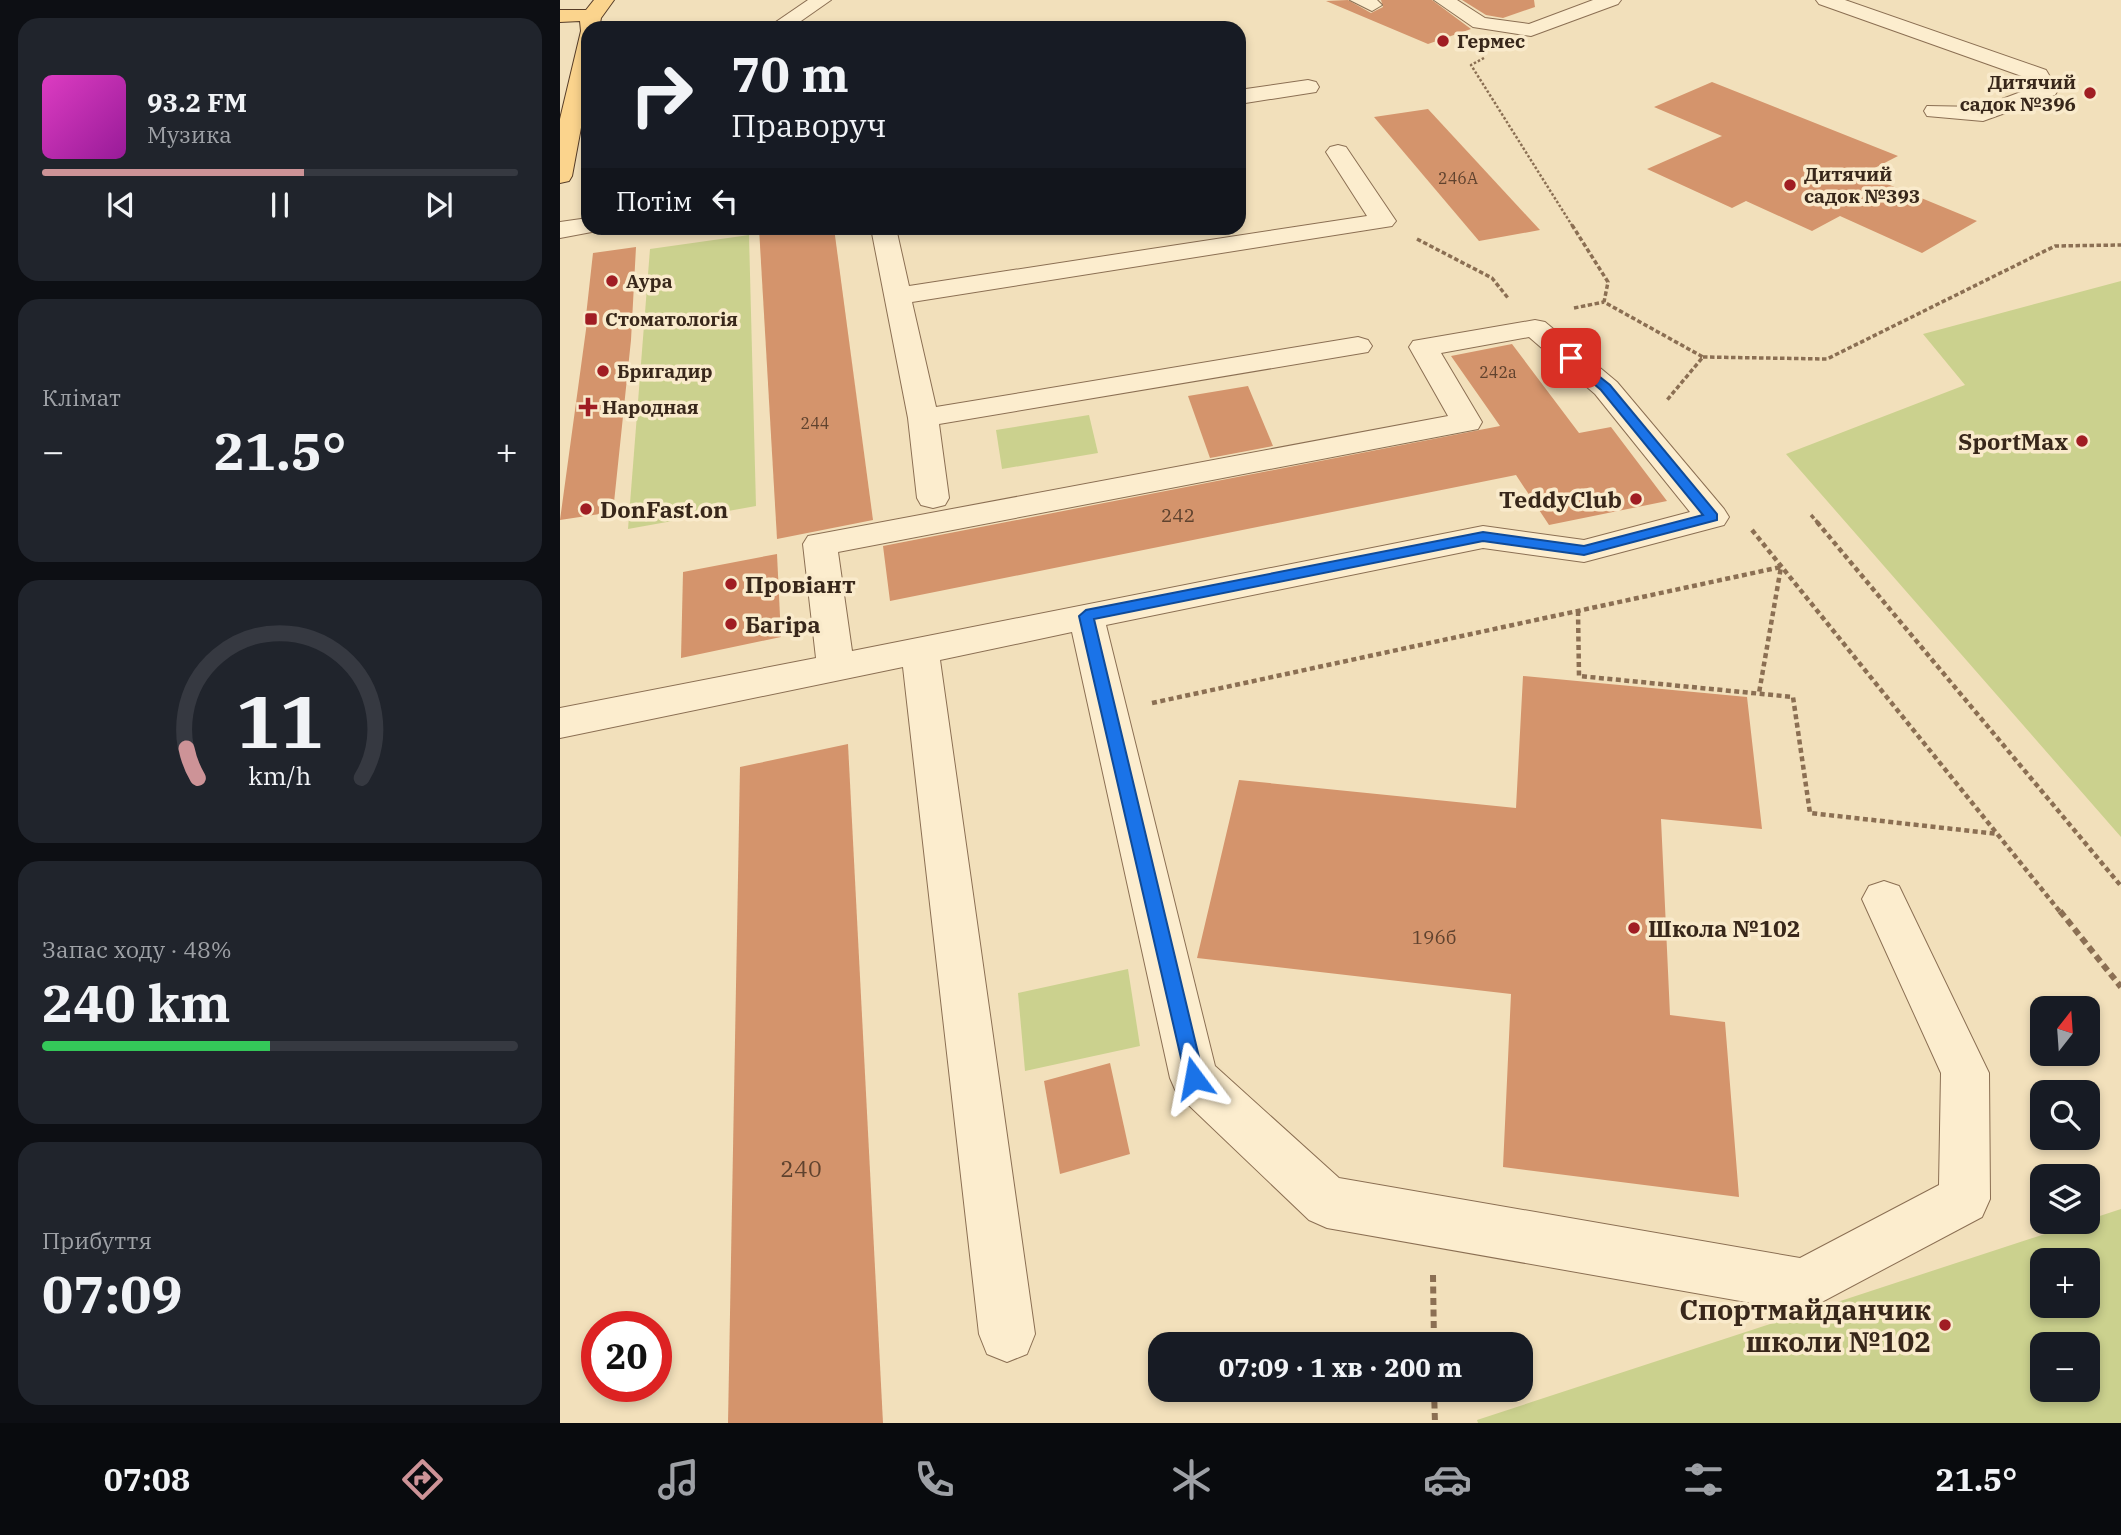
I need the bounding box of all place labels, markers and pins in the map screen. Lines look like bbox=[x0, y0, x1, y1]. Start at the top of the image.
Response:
place label: Гермес bbox=[1457, 29, 1525, 53]
marker: Гермес bbox=[1435, 33, 1451, 49]
place label: Дитячий садок №396 bbox=[1960, 70, 2076, 116]
marker: Дитячий садок №396 bbox=[2082, 85, 2098, 101]
place label: Дитячий садок №393 bbox=[1804, 162, 1920, 208]
marker: Дитячий садок №393 bbox=[1782, 177, 1798, 193]
place label: Аура bbox=[626, 269, 673, 293]
marker: Аура bbox=[604, 273, 620, 289]
place label: Стоматологія bbox=[605, 307, 738, 331]
marker: Стоматологія bbox=[583, 311, 599, 327]
pin bbox=[1541, 328, 1601, 388]
place label: Бригадир bbox=[617, 359, 713, 383]
marker: Бригадир bbox=[595, 363, 611, 379]
place label: Народная bbox=[602, 395, 699, 419]
marker: Народная bbox=[580, 399, 596, 415]
place label: SportMax bbox=[1958, 426, 2068, 456]
marker: SportMax bbox=[2074, 433, 2090, 449]
place label: TeddyClub bbox=[1499, 484, 1622, 514]
marker: TeddyClub bbox=[1628, 491, 1644, 507]
place label: DonFast.on bbox=[600, 494, 728, 524]
marker: DonFast.on bbox=[578, 501, 594, 517]
place label: Провіант bbox=[745, 569, 856, 599]
marker: Провіант bbox=[723, 576, 739, 592]
place label: Багіра bbox=[745, 609, 821, 639]
marker: Багіра bbox=[723, 616, 739, 632]
place label: Школа №102 bbox=[1648, 913, 1801, 943]
marker: Школа №102 bbox=[1626, 920, 1642, 936]
place label: Спортмайданчик школи №102 bbox=[1679, 1291, 1931, 1360]
marker: Спортмайданчик школи №102 bbox=[1937, 1317, 1953, 1333]

